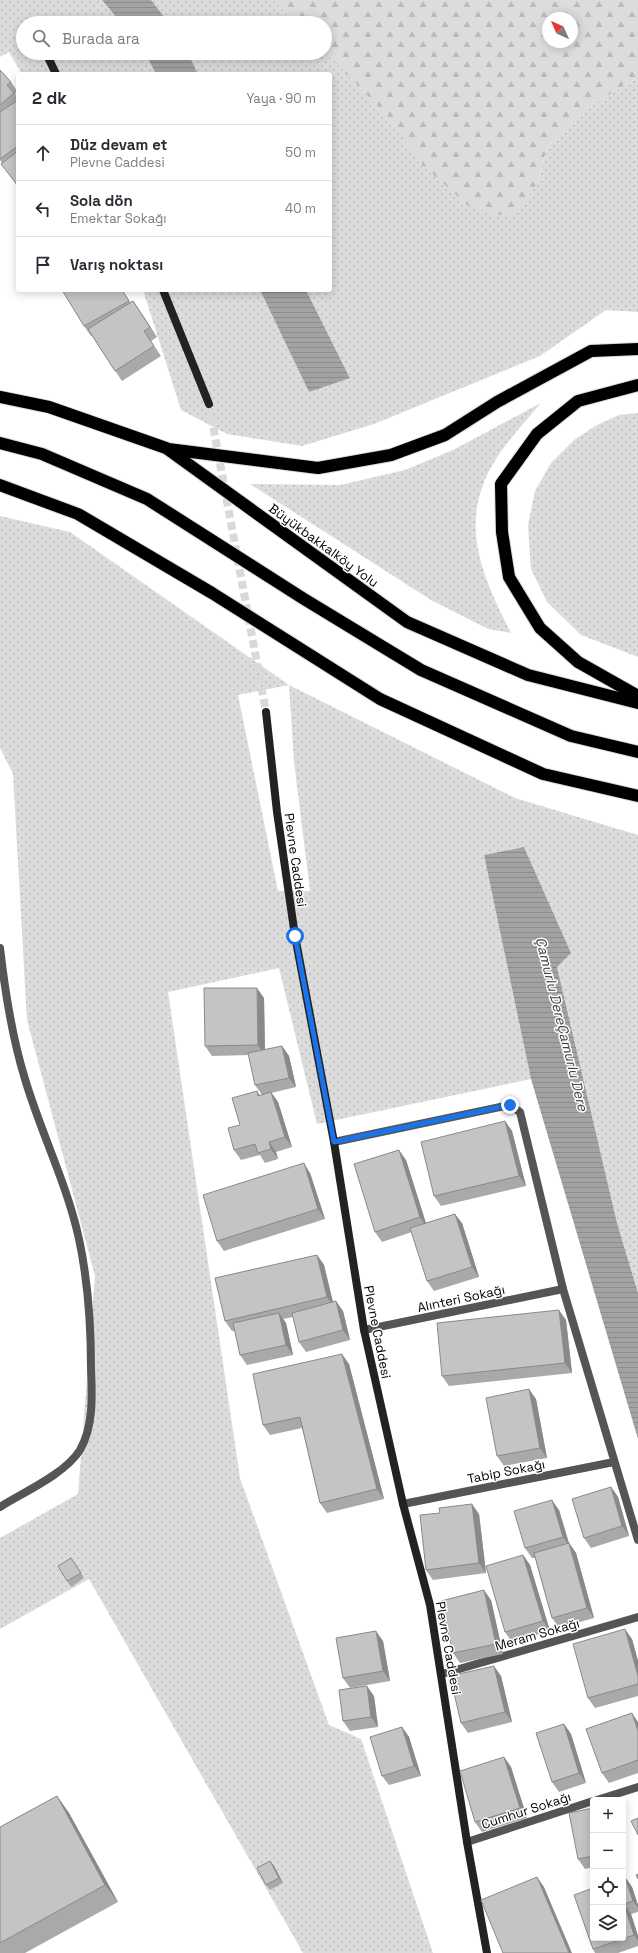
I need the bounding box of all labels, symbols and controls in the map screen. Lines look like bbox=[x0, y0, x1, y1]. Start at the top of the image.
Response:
north arrow bbox=[542, 12, 578, 48]
search box bbox=[16, 16, 332, 60]
icon: search bbox=[30, 27, 52, 49]
text: Burada ara bbox=[62, 29, 140, 48]
text: 2 dk bbox=[32, 87, 67, 109]
text: Yaya · 90 m bbox=[246, 90, 316, 107]
text: Düz devam et bbox=[70, 135, 167, 154]
icon: ahead bbox=[32, 142, 54, 164]
text: 50 m bbox=[285, 144, 316, 161]
text: Plevne Caddesi bbox=[70, 154, 165, 171]
text: Sola dön bbox=[70, 191, 133, 210]
icon: left bbox=[32, 198, 54, 220]
text: 40 m bbox=[285, 200, 316, 217]
text: Emektar Sokağı bbox=[70, 210, 167, 227]
icon: arrive bbox=[32, 254, 54, 276]
text: Varış noktası bbox=[70, 255, 163, 274]
street label: Büyükbakkalköy Yolu bbox=[265, 500, 382, 591]
street label: Plevne Caddesi bbox=[281, 812, 311, 908]
route start bbox=[286, 927, 304, 945]
water label: Çamurlu DereÇamurlu Dere bbox=[532, 935, 593, 1114]
route end bbox=[501, 1096, 519, 1114]
street label: Alınteri Sokağı bbox=[416, 1281, 506, 1316]
street label: Plevne Caddesi bbox=[360, 1284, 395, 1380]
street label: Tabip Sokağı bbox=[466, 1456, 546, 1487]
street label: Plevne Caddesi bbox=[432, 1600, 465, 1696]
street label: Meram Sokağı bbox=[493, 1614, 581, 1655]
street label: Cumhur Sokağı bbox=[479, 1788, 573, 1833]
map controls bbox=[590, 1797, 626, 1941]
button: + bbox=[590, 1797, 626, 1833]
button: − bbox=[590, 1833, 626, 1869]
button: locate bbox=[590, 1869, 626, 1905]
button: layers bbox=[590, 1905, 626, 1941]

